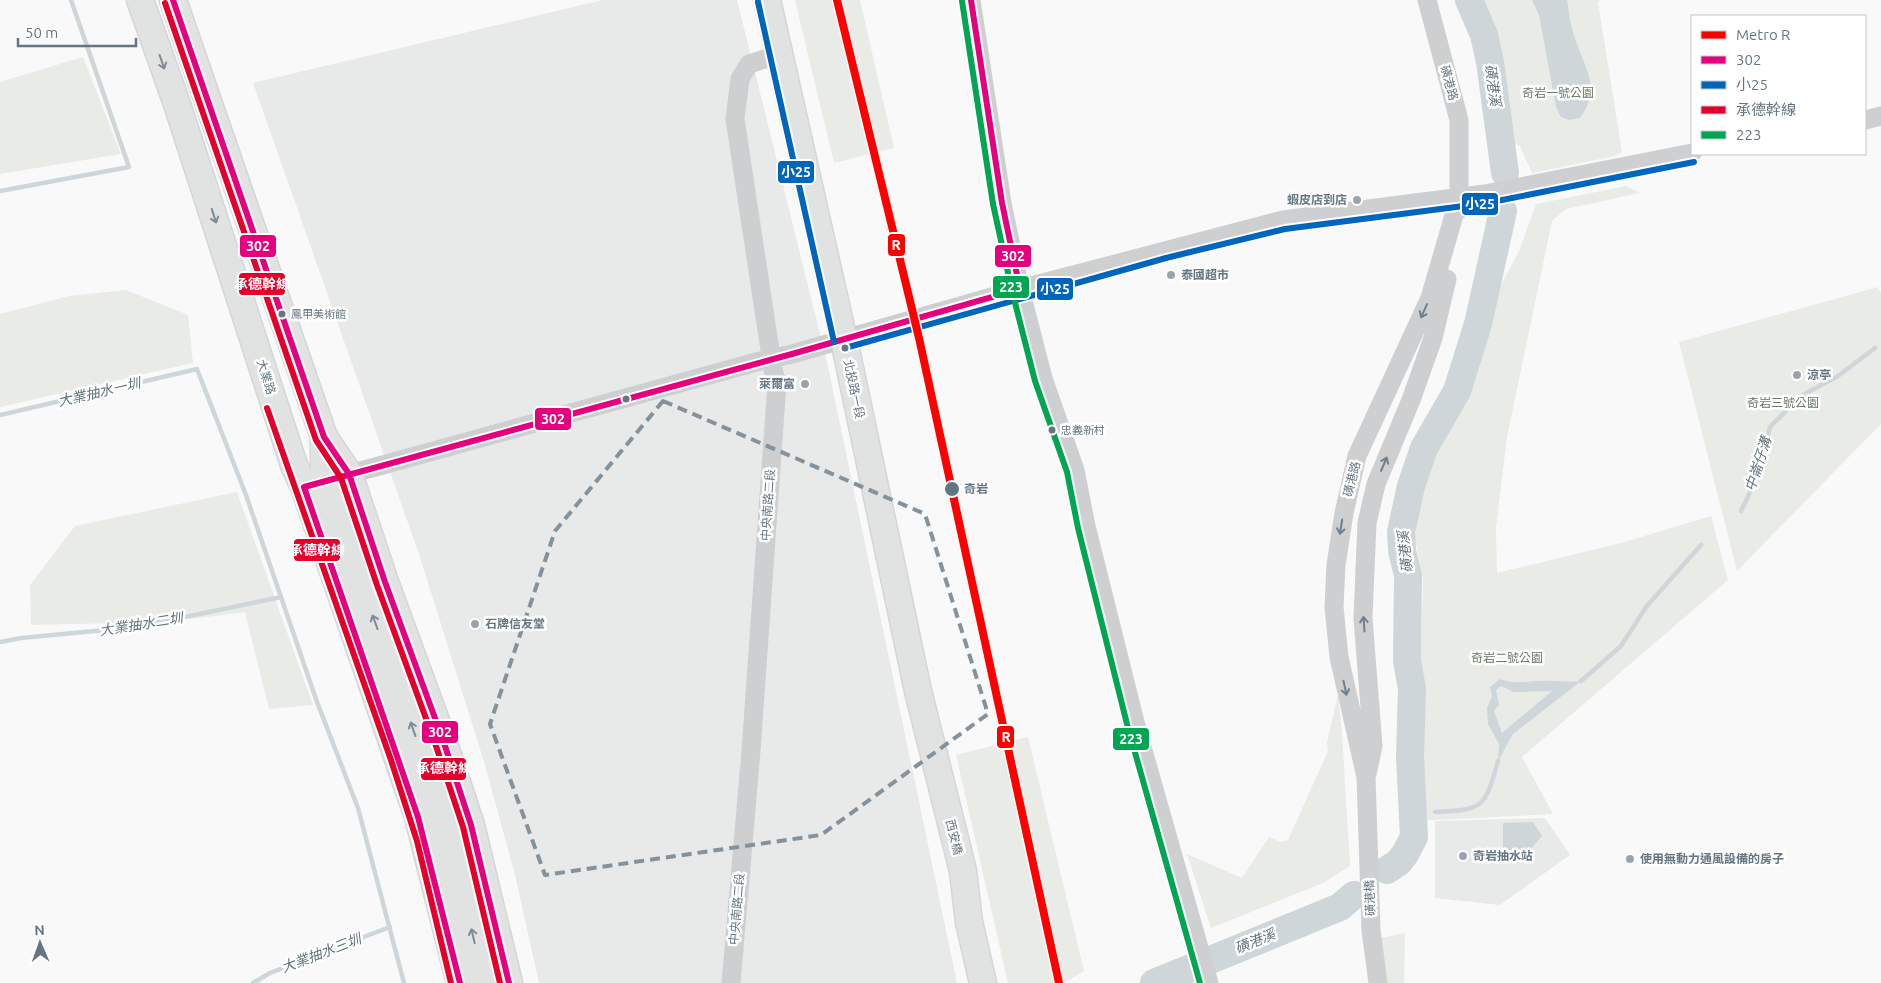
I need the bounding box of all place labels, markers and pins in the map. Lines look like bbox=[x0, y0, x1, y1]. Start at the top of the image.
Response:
place label: 蝦皮店到店 bbox=[1287, 193, 1347, 206]
marker: 蝦皮店到店 bbox=[1351, 194, 1363, 206]
place label: 泰國超市 bbox=[1181, 268, 1229, 281]
marker: 泰國超市 bbox=[1165, 269, 1177, 281]
place label: 鳳甲美術館 bbox=[291, 308, 346, 320]
marker: 鳳甲美術館 bbox=[277, 309, 287, 319]
unlabelled marker bbox=[840, 343, 850, 353]
place label: 涼亭 bbox=[1807, 368, 1831, 381]
marker: 涼亭 bbox=[1791, 369, 1803, 381]
place label: 萊爾富 bbox=[759, 377, 795, 390]
marker: 萊爾富 bbox=[799, 378, 811, 390]
unlabelled marker bbox=[621, 394, 631, 404]
place label: 忠義新村 bbox=[1061, 424, 1105, 436]
marker: 忠義新村 bbox=[1047, 425, 1057, 435]
marker: 奇岩 bbox=[943, 480, 961, 498]
place label: 奇岩 bbox=[964, 482, 988, 495]
place label: 石牌信友堂 bbox=[485, 617, 545, 630]
marker: 石牌信友堂 bbox=[469, 618, 481, 630]
place label: 奇岩抽水站 bbox=[1473, 849, 1533, 862]
marker: 奇岩抽水站 bbox=[1457, 850, 1469, 862]
place label: 使用無動力通風設備的房子 bbox=[1640, 852, 1784, 865]
marker: 使用無動力通風設備的房子 bbox=[1624, 853, 1636, 865]

